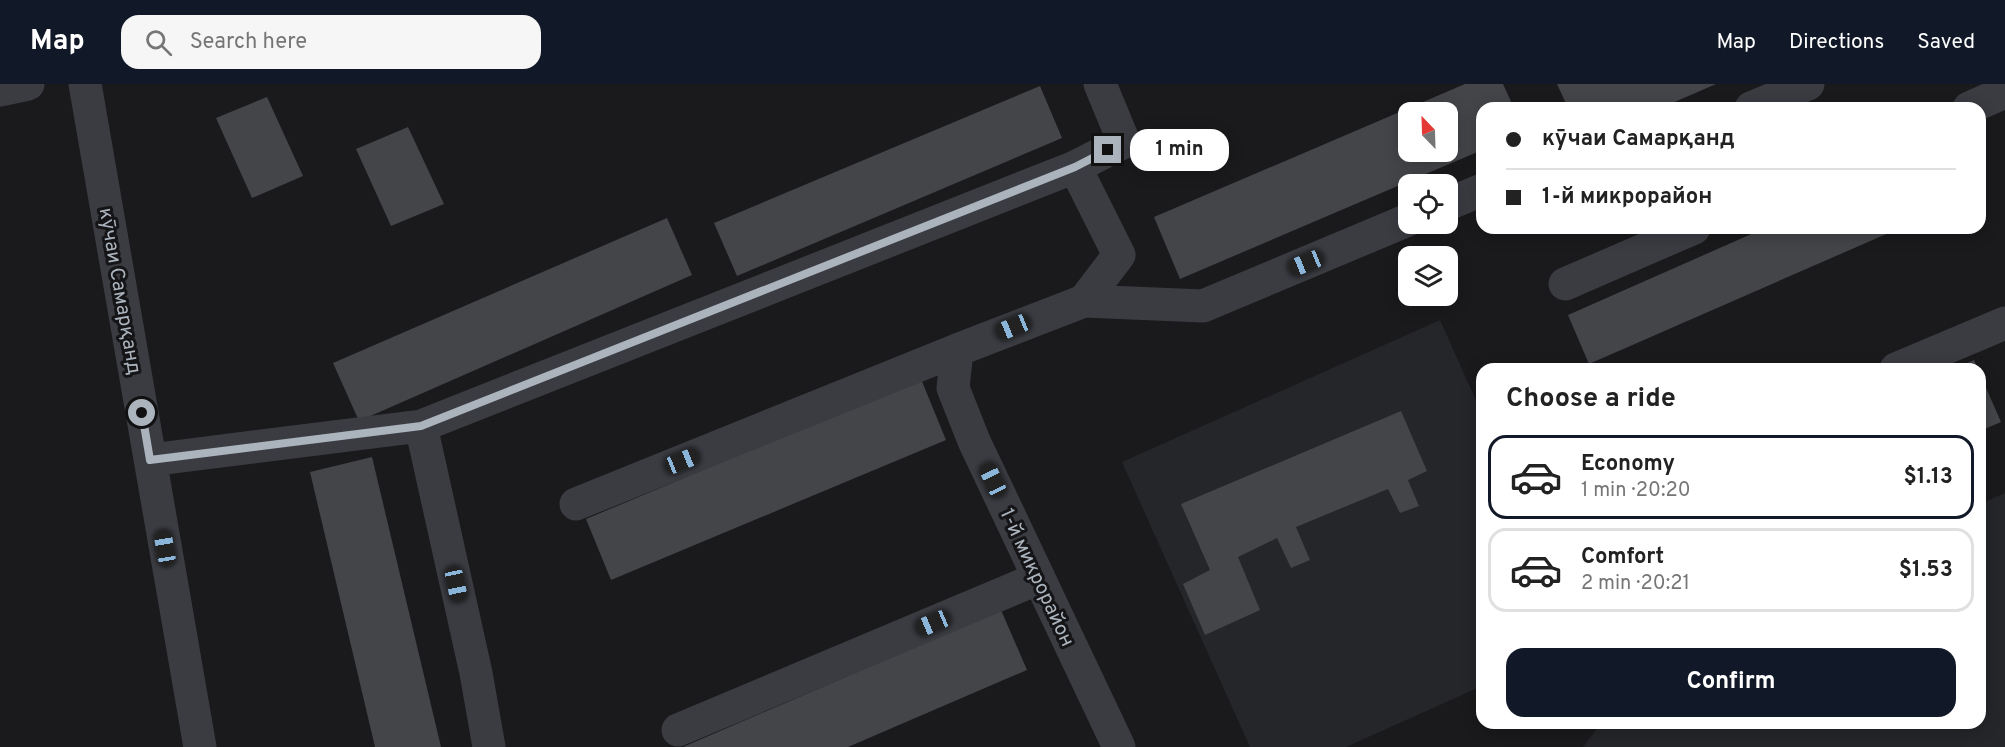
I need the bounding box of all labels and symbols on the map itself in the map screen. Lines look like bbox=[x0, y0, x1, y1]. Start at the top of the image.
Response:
north arrow bbox=[1398, 102, 1458, 162]
callout: 1 min bbox=[1129, 129, 1228, 171]
route end bbox=[1094, 136, 1121, 163]
street label: кӯчаи Самарқанд bbox=[92, 206, 146, 377]
car bbox=[1286, 248, 1326, 278]
car bbox=[993, 312, 1033, 342]
route start bbox=[128, 399, 155, 426]
car bbox=[662, 446, 702, 476]
car bbox=[977, 460, 1009, 500]
street label: 1-й микрорайон bbox=[993, 505, 1080, 651]
car bbox=[153, 529, 177, 567]
car bbox=[443, 565, 469, 603]
car bbox=[913, 608, 953, 638]

